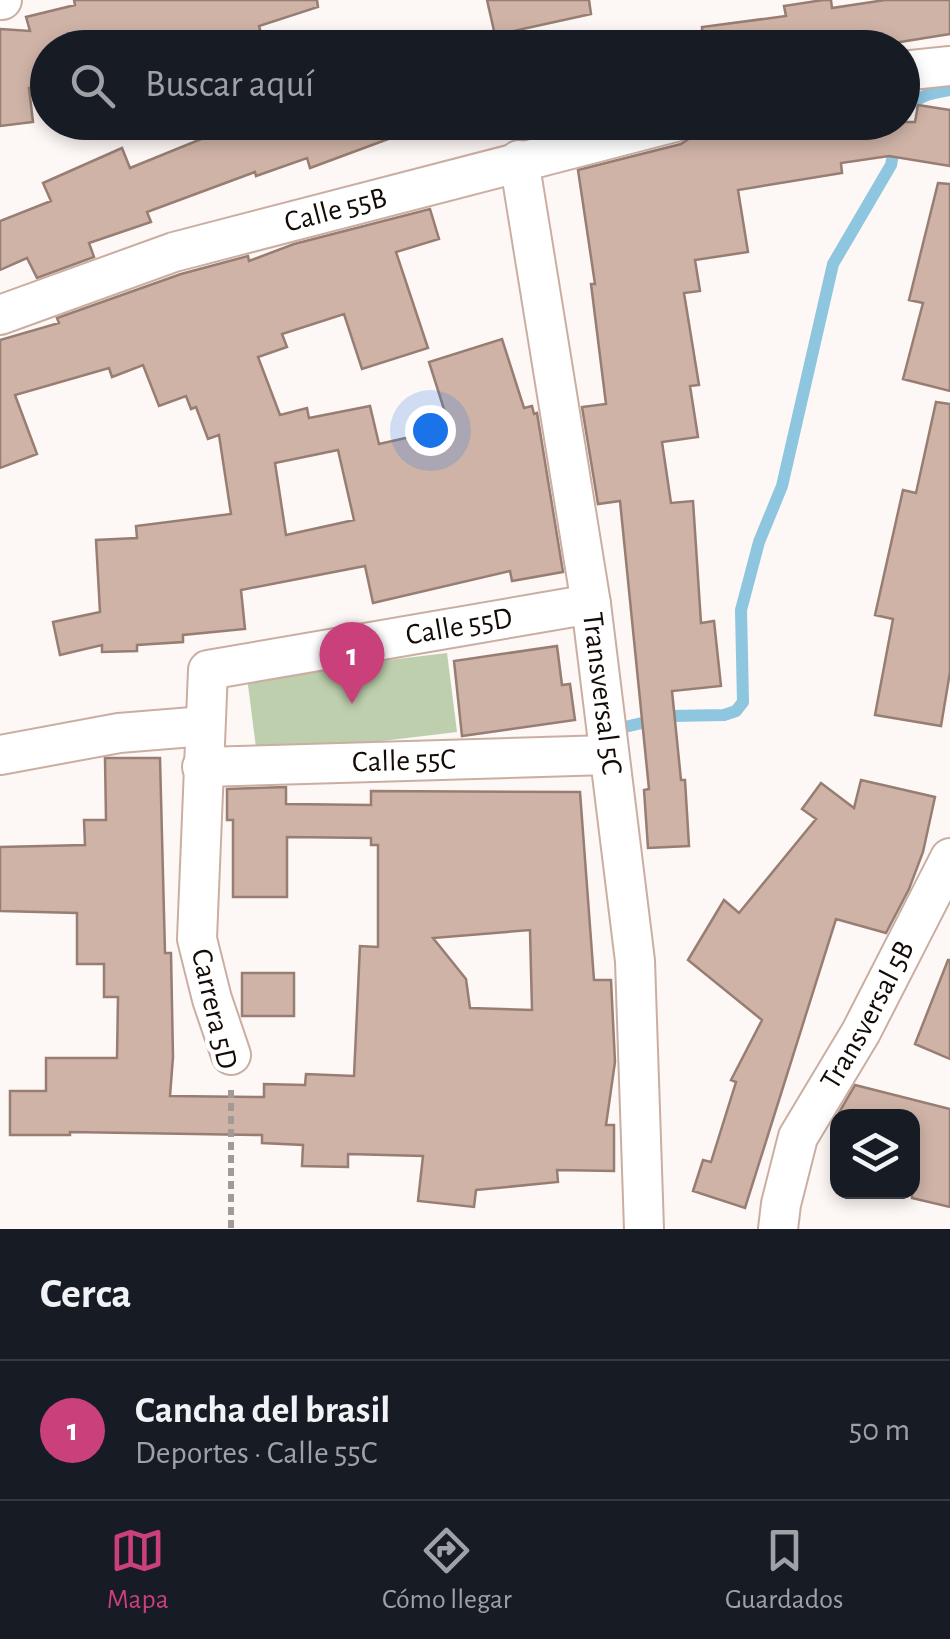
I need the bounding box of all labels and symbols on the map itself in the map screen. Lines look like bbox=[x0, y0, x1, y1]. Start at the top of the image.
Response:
street label: Calle 55B bbox=[281, 182, 390, 238]
your location bbox=[405, 405, 456, 456]
street label: Calle 55D bbox=[404, 603, 515, 651]
street label: Transversal 5C bbox=[577, 610, 627, 777]
pin: 1 bbox=[320, 622, 384, 704]
street label: Calle 55C bbox=[352, 745, 456, 778]
street label: Transversal 5B bbox=[815, 936, 920, 1094]
street label: Carrera 5D bbox=[186, 946, 242, 1072]

